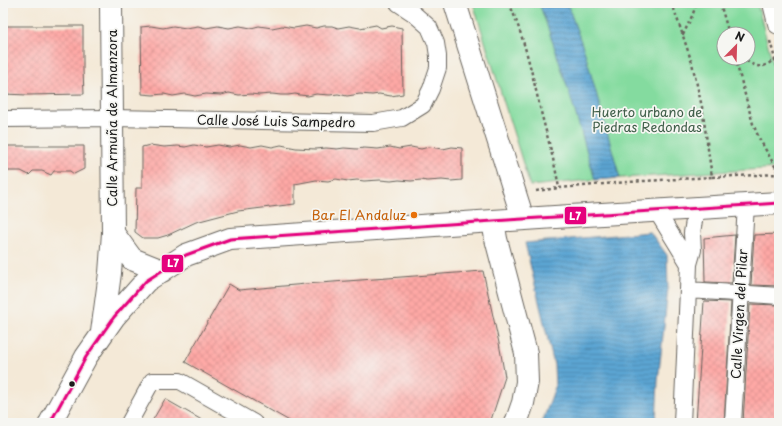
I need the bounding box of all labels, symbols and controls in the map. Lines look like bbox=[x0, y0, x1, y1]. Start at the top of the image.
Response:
north arrow bbox=[716, 26, 756, 66]
text: N bbox=[733, 27, 748, 46]
street label: Calle Armuña de Almanzora bbox=[102, 29, 121, 207]
park label: Huerto urbano de Piedras Redondas bbox=[592, 102, 702, 136]
street label: Calle José Luis Sampedro bbox=[197, 110, 355, 131]
place label: Bar El Andaluz bbox=[312, 205, 406, 224]
line badge: L7 bbox=[564, 206, 587, 225]
text: L7 bbox=[569, 207, 581, 224]
marker: Bar El Andaluz bbox=[409, 210, 419, 220]
street label: Calle Virgen del Pilar bbox=[726, 248, 751, 379]
line badge: L7 bbox=[161, 254, 184, 273]
text: L7 bbox=[167, 254, 179, 271]
unlabelled marker bbox=[67, 379, 77, 389]

